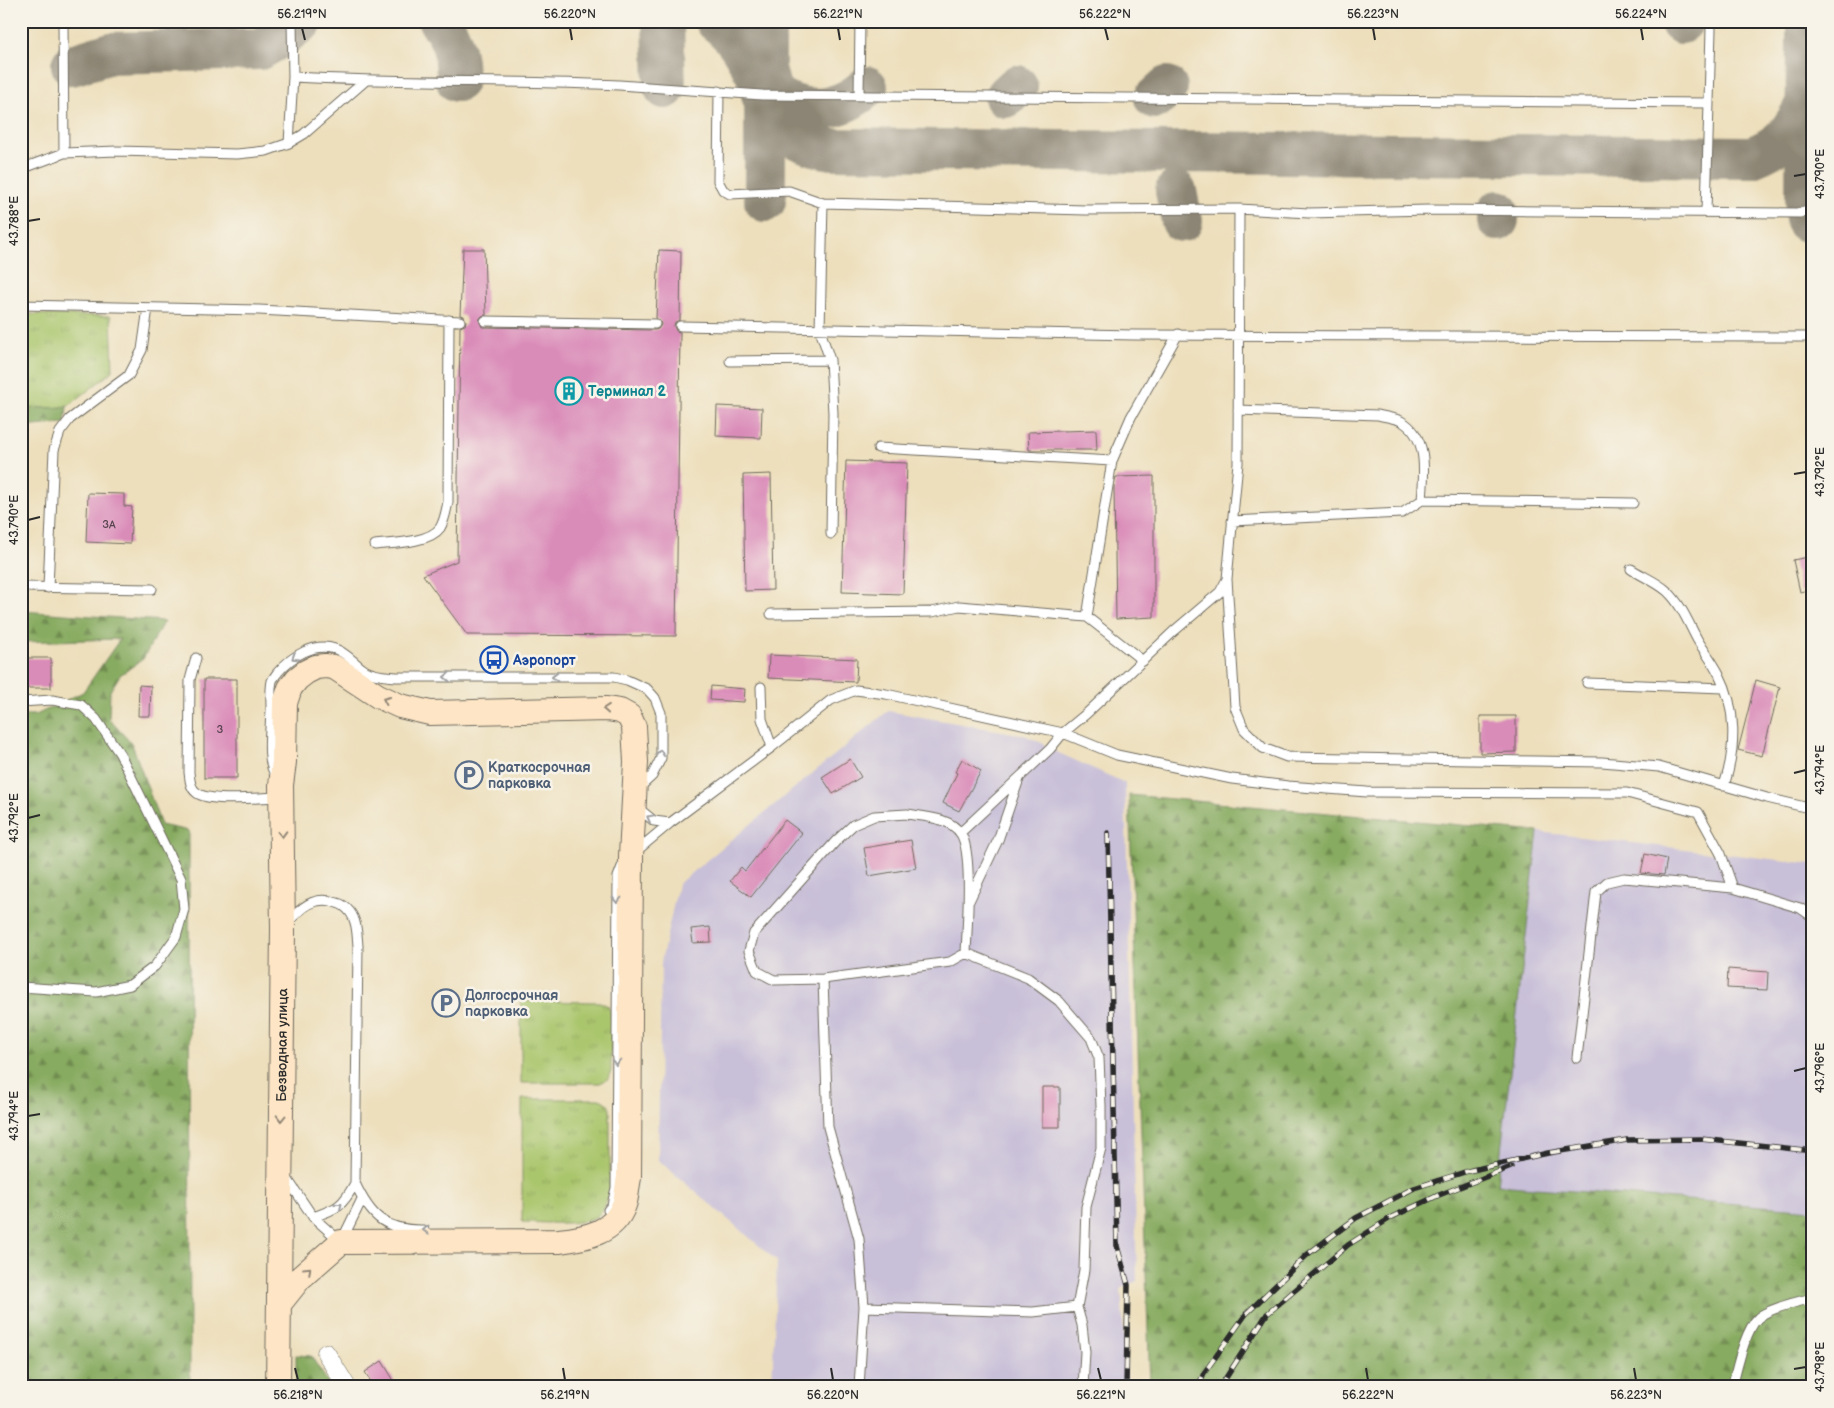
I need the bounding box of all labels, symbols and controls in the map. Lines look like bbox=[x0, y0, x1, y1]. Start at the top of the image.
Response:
text: 56.219°N bbox=[277, 7, 327, 22]
text: 56.220°N bbox=[544, 7, 596, 22]
text: 56.221°N bbox=[813, 7, 863, 22]
text: 56.222°N bbox=[1079, 7, 1131, 22]
text: 56.223°N bbox=[1347, 7, 1399, 22]
text: 56.224°N bbox=[1615, 7, 1667, 22]
text: 43.790°E bbox=[1813, 149, 1828, 199]
text: 43.788°E bbox=[7, 196, 22, 246]
building icon: Терминал 2 bbox=[554, 376, 584, 406]
place label: Терминал 2 bbox=[588, 383, 666, 400]
text: 43.792°E bbox=[1813, 447, 1828, 497]
text: 43.790°E bbox=[7, 495, 22, 545]
house number: 3А bbox=[102, 518, 116, 531]
bus stop icon: Аэропорт bbox=[479, 645, 509, 675]
one-way arrow bbox=[292, 651, 301, 660]
place label: Аэропорт bbox=[512, 652, 576, 669]
one-way arrow bbox=[443, 672, 450, 682]
one-way arrow bbox=[551, 672, 559, 682]
one-way arrow bbox=[383, 696, 392, 706]
one-way arrow bbox=[602, 704, 610, 715]
house number: 3 bbox=[217, 723, 224, 736]
text: 43.794°E bbox=[1813, 745, 1828, 795]
one-way arrow bbox=[654, 749, 665, 757]
place label: Краткосрочная парковка bbox=[488, 759, 591, 792]
parking icon: Краткосрочная парковка bbox=[454, 760, 484, 790]
text: 43.792°E bbox=[7, 793, 22, 843]
one-way arrow bbox=[647, 814, 656, 824]
one-way arrow bbox=[277, 830, 287, 838]
one-way arrow bbox=[612, 896, 623, 904]
street label: Безводная улица bbox=[273, 987, 291, 1102]
place label: Долгосрочная парковка bbox=[465, 987, 558, 1020]
parking icon: Долгосрочная парковка bbox=[431, 988, 461, 1018]
text: 43.796°E bbox=[1813, 1043, 1828, 1093]
one-way arrow bbox=[611, 1059, 621, 1067]
text: 43.794°E bbox=[7, 1091, 22, 1141]
one-way arrow bbox=[276, 1114, 286, 1122]
one-way arrow bbox=[333, 1203, 342, 1211]
one-way arrow bbox=[422, 1225, 430, 1235]
one-way arrow bbox=[302, 1267, 311, 1276]
text: 43.798°E bbox=[1813, 1342, 1828, 1392]
text: 56.218°N bbox=[273, 1388, 323, 1403]
text: 56.219°N bbox=[540, 1388, 590, 1403]
text: 56.220°N bbox=[807, 1388, 859, 1403]
text: 56.221°N bbox=[1076, 1388, 1126, 1403]
text: 56.222°N bbox=[1342, 1388, 1394, 1403]
text: 56.223°N bbox=[1610, 1388, 1662, 1403]

